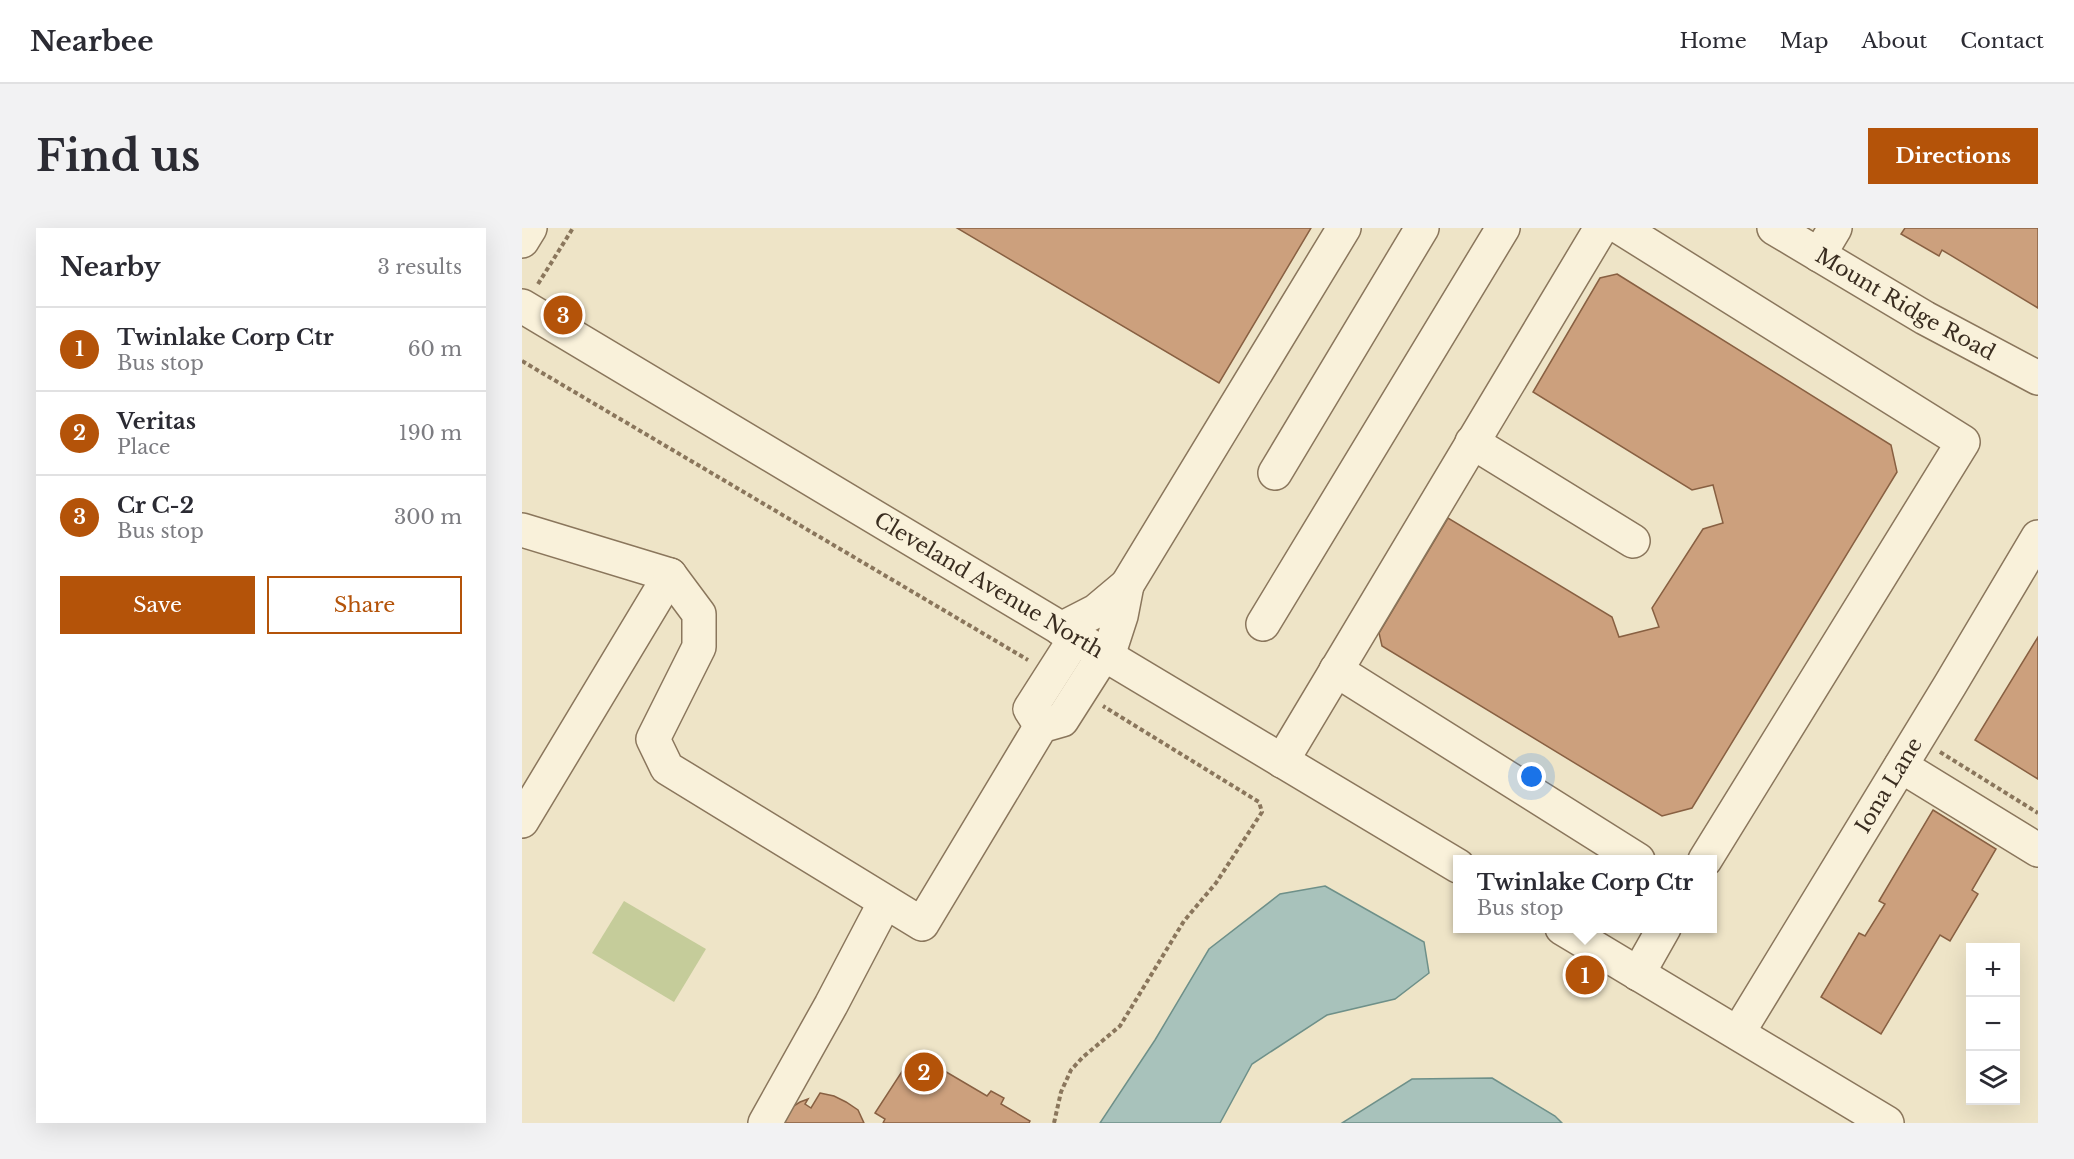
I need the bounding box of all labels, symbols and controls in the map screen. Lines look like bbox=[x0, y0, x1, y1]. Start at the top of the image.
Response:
text: Nearbee bbox=[30, 24, 154, 59]
text: Home bbox=[1680, 28, 1747, 54]
text: Map bbox=[1780, 28, 1828, 54]
text: About bbox=[1861, 28, 1927, 54]
text: Contact bbox=[1960, 28, 2044, 54]
button: Directions bbox=[1868, 128, 2038, 184]
text: Find us bbox=[36, 130, 200, 182]
street label: Mount Ridge Road bbox=[1811, 243, 2000, 366]
text: Nearby bbox=[60, 251, 161, 283]
text: 3 results bbox=[378, 255, 462, 279]
pin: 3 bbox=[544, 292, 582, 338]
text: Twinlake Corp Ctr bbox=[117, 324, 334, 351]
text: 1 bbox=[75, 337, 84, 361]
text: 60 m bbox=[408, 337, 462, 361]
text: Bus stop bbox=[117, 351, 204, 375]
text: Veritas bbox=[117, 408, 196, 435]
text: 2 bbox=[73, 421, 86, 445]
text: 190 m bbox=[399, 421, 462, 445]
text: Place bbox=[117, 435, 171, 459]
text: Cr C-2 bbox=[117, 492, 194, 519]
text: 3 bbox=[73, 505, 86, 529]
text: 300 m bbox=[394, 505, 462, 529]
street label: Cleveland Avenue North bbox=[869, 507, 1108, 664]
text: Bus stop bbox=[117, 519, 204, 543]
button: Save bbox=[60, 576, 255, 634]
button: Share bbox=[267, 576, 462, 634]
street label: Iona Lane bbox=[1850, 733, 1928, 838]
your location bbox=[1517, 762, 1546, 791]
popup bbox=[1453, 855, 1717, 933]
text: Twinlake Corp Ctr bbox=[1477, 869, 1693, 896]
text: Bus stop bbox=[1477, 896, 1563, 920]
map controls bbox=[1966, 943, 2020, 1105]
button: + bbox=[1966, 943, 2020, 997]
pin: 1 bbox=[1566, 952, 1604, 998]
button: − bbox=[1966, 997, 2020, 1051]
pin: 2 bbox=[904, 1050, 944, 1094]
button: layers bbox=[1966, 1051, 2020, 1105]

